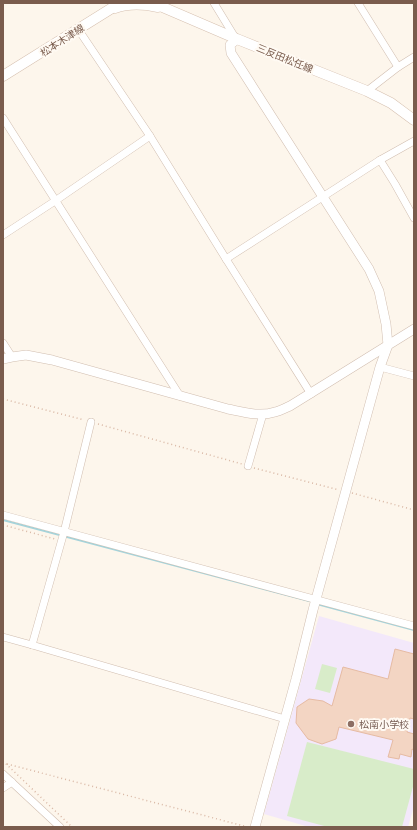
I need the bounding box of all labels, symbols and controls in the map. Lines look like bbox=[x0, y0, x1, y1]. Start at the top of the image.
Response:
street label: 松本木津線 bbox=[38, 22, 86, 59]
street label: 三反田松任線 bbox=[255, 42, 315, 75]
marker: 松南小学校 bbox=[346, 719, 356, 729]
place label: 松南小学校 bbox=[359, 719, 409, 730]

